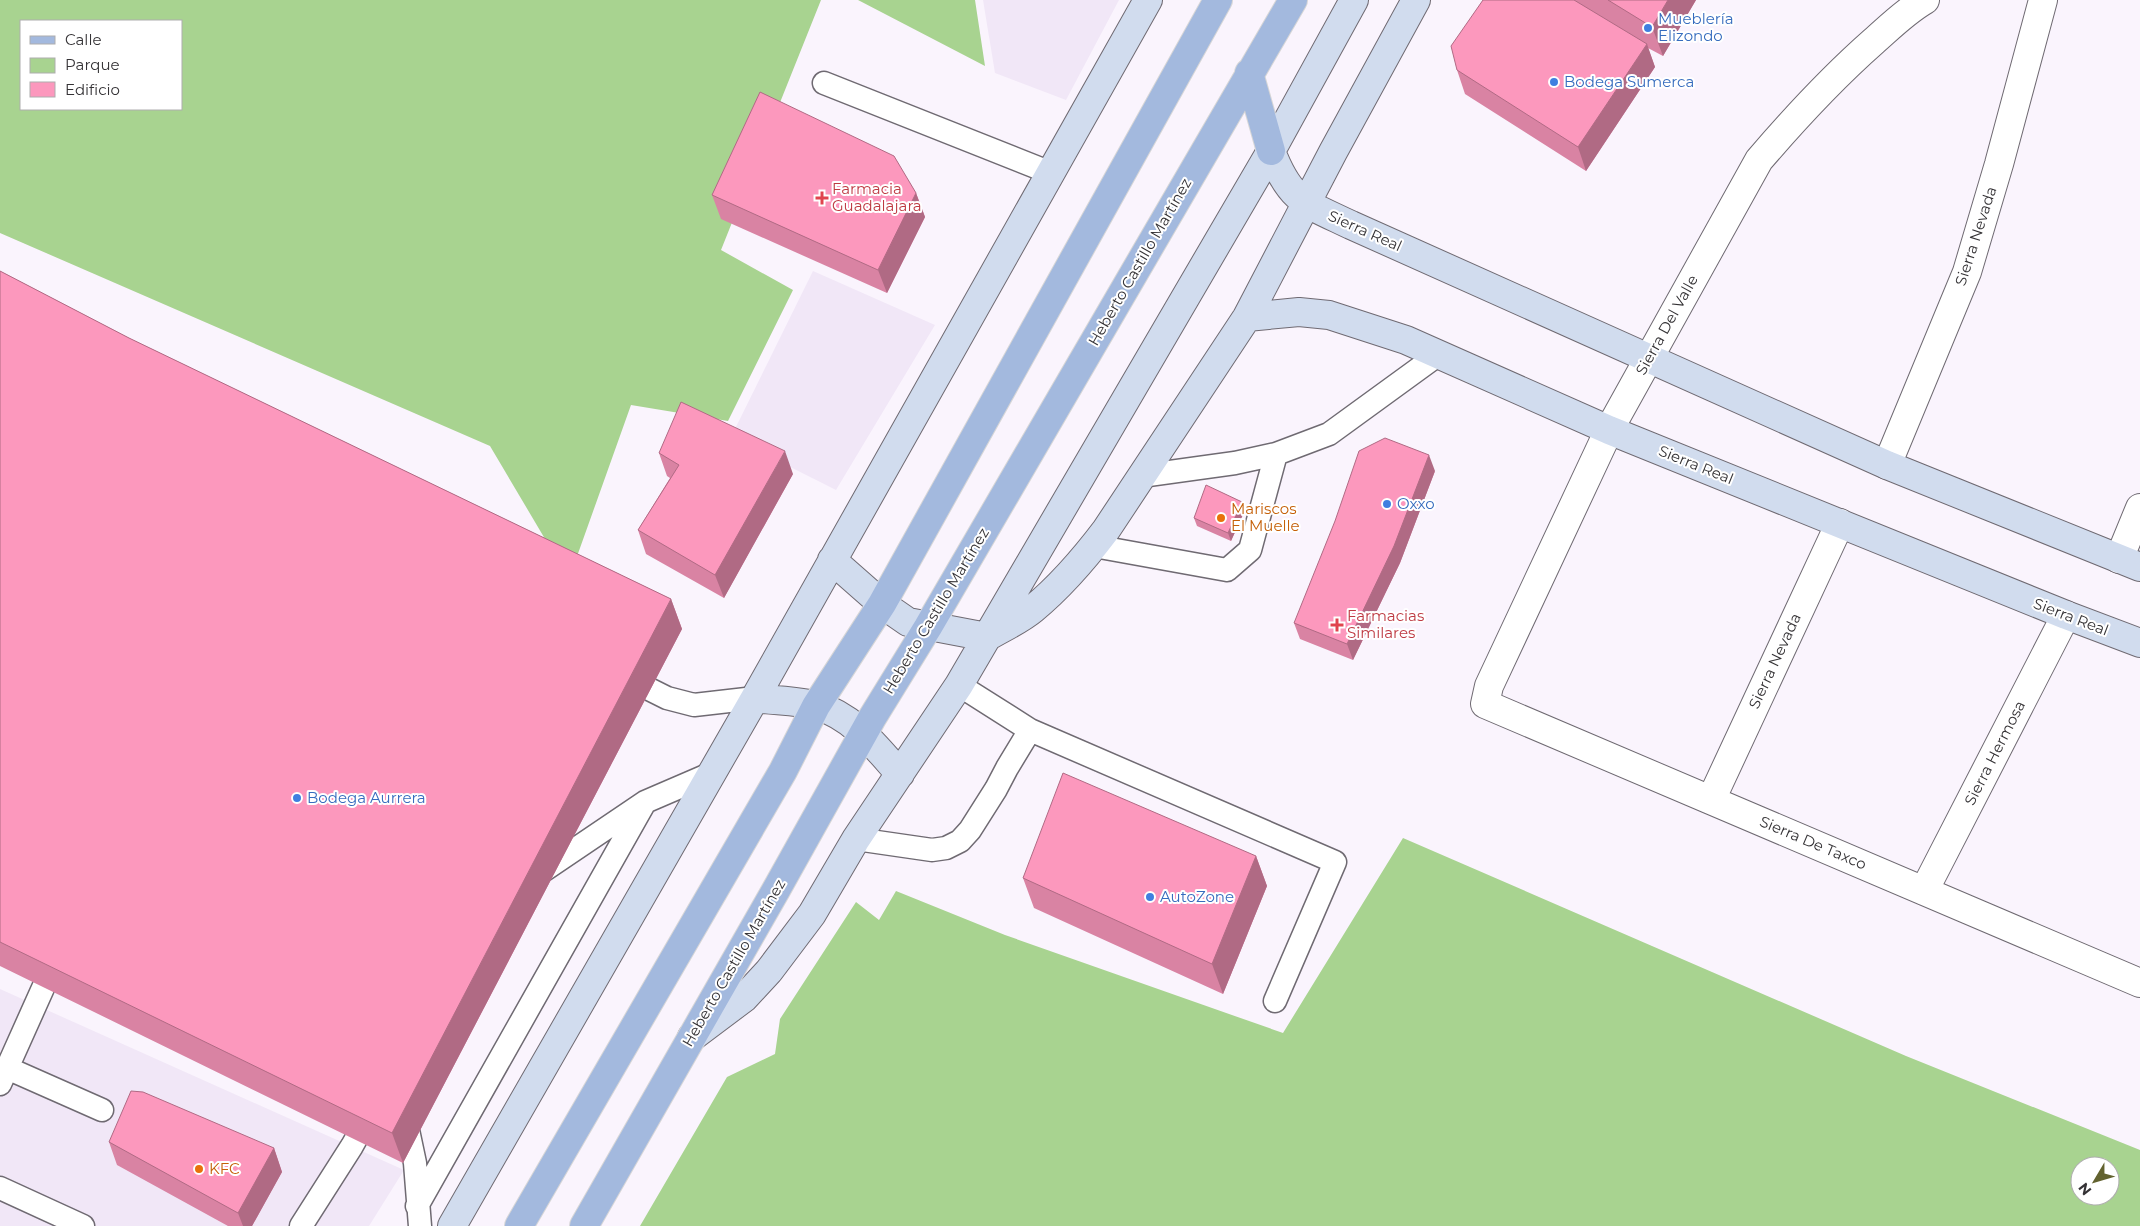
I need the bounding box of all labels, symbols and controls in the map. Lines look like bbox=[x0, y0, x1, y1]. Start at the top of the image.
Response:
place label: Mueblería Elizondo bbox=[1658, 9, 1734, 45]
legend bbox=[20, 20, 182, 110]
marker: Mueblería Elizondo bbox=[1642, 22, 1654, 34]
text: Calle bbox=[65, 30, 102, 49]
text: Parque bbox=[65, 55, 120, 74]
place label: Bodega Sumerca bbox=[1564, 72, 1694, 91]
marker: Bodega Sumerca bbox=[1548, 76, 1560, 88]
text: Edificio bbox=[65, 80, 120, 99]
street label: Heberto Castillo Martínez bbox=[1084, 174, 1196, 349]
place label: Farmacia Guadalajara bbox=[832, 179, 922, 215]
street label: Sierra Nevada bbox=[1951, 184, 2001, 288]
marker: Farmacia Guadalajara bbox=[816, 192, 828, 204]
street label: Sierra Real bbox=[1325, 206, 1405, 255]
street label: Sierra Del Valle bbox=[1631, 271, 1702, 378]
street label: Sierra Real bbox=[1656, 441, 1736, 488]
place label: Oxxo bbox=[1397, 494, 1435, 513]
marker: Oxxo bbox=[1381, 498, 1393, 510]
place label: Mariscos El Muelle bbox=[1231, 499, 1300, 535]
marker: Mariscos El Muelle bbox=[1215, 512, 1227, 524]
street label: Heberto Castillo Martínez bbox=[878, 524, 993, 697]
street label: Sierra Real bbox=[2031, 594, 2111, 640]
place label: Farmacias Similares bbox=[1347, 606, 1424, 642]
street label: Sierra Nevada bbox=[1744, 610, 1805, 712]
marker: Farmacias Similares bbox=[1331, 619, 1343, 631]
street label: Sierra Hermosa bbox=[1960, 697, 2029, 808]
place label: Bodega Aurrera bbox=[307, 788, 426, 807]
marker: Bodega Aurrera bbox=[291, 792, 303, 804]
street label: Sierra De Taxco bbox=[1757, 811, 1870, 874]
street label: Heberto Castillo Martínez bbox=[678, 875, 790, 1050]
place label: AutoZone bbox=[1160, 887, 1234, 906]
marker: AutoZone bbox=[1144, 891, 1156, 903]
north arrow bbox=[2070, 1156, 2120, 1206]
place label: KFC bbox=[209, 1159, 240, 1178]
marker: KFC bbox=[193, 1163, 205, 1175]
text: N bbox=[2074, 1179, 2095, 1199]

